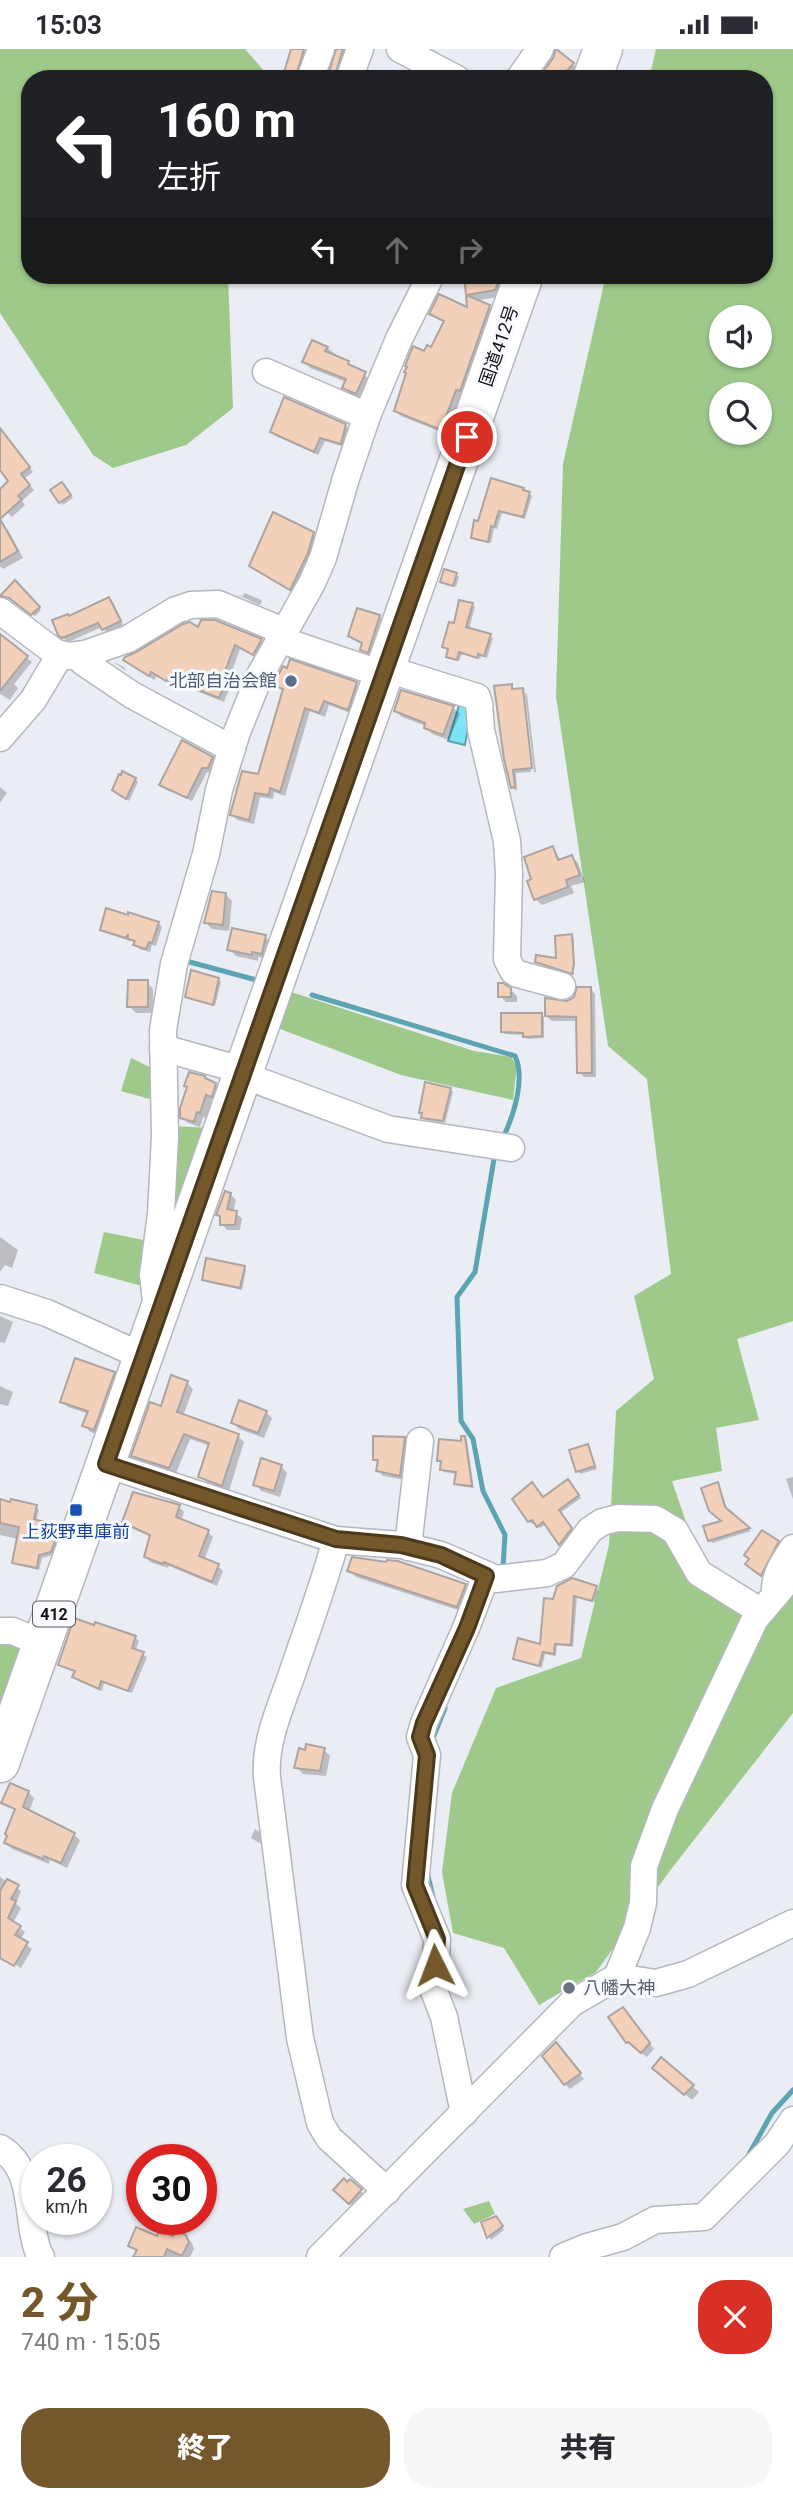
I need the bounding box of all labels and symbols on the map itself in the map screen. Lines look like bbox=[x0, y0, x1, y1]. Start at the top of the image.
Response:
street label: 国道412号 bbox=[475, 303, 522, 389]
pin bbox=[437, 407, 497, 467]
place label: 北部自治会館 bbox=[169, 670, 277, 691]
marker: 北部自治会館 bbox=[283, 673, 299, 689]
marker: 上荻野車庫前 bbox=[68, 1502, 84, 1518]
place label: 上荻野車庫前 bbox=[22, 1521, 130, 1542]
road number: 412 bbox=[33, 1602, 75, 1627]
position arrow bbox=[398, 1928, 472, 2002]
place label: 八幡大神 bbox=[583, 1977, 655, 1998]
marker: 八幡大神 bbox=[561, 1980, 577, 1996]
speed limit sign: 30 bbox=[126, 2144, 217, 2235]

